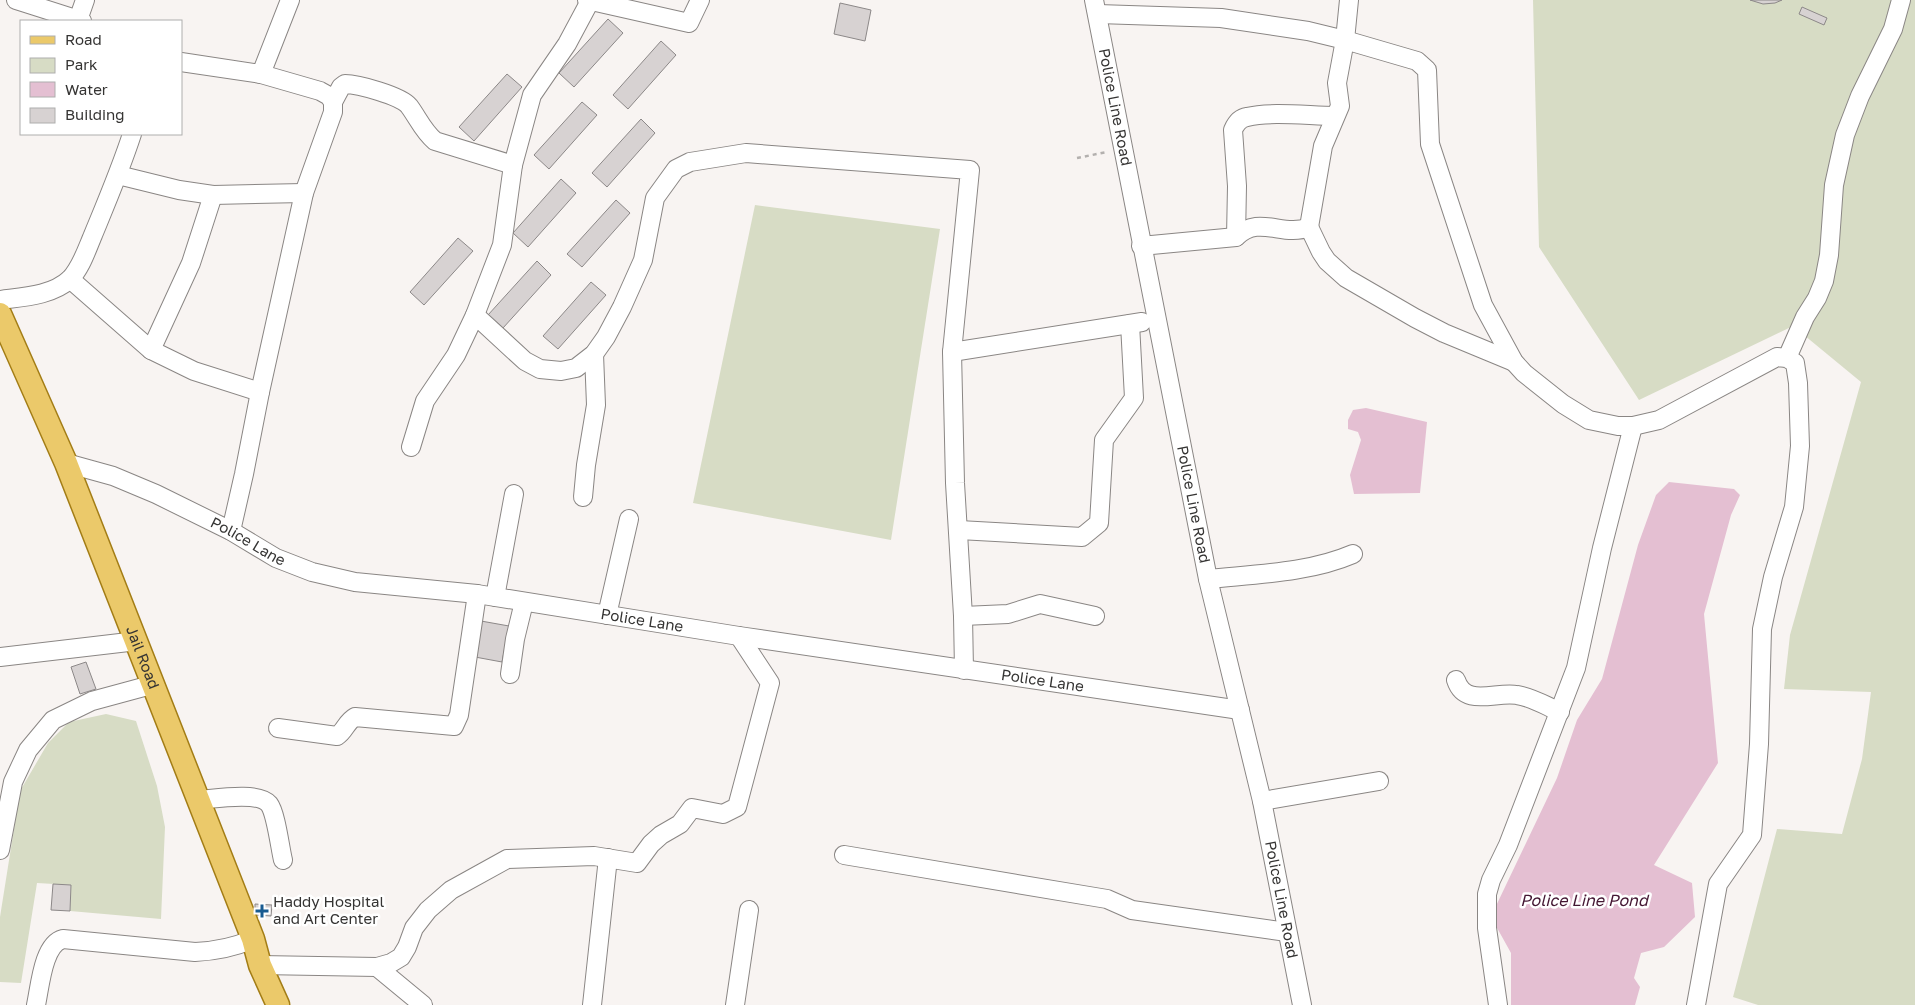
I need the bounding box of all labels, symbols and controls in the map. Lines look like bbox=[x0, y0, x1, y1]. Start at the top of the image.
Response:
legend bbox=[20, 20, 182, 135]
text: Road bbox=[65, 30, 102, 48]
street label: Police Line Road bbox=[1096, 46, 1136, 167]
text: Park bbox=[65, 55, 98, 73]
text: Water bbox=[65, 80, 108, 98]
text: Building bbox=[65, 105, 125, 123]
street label: Police Line Road bbox=[1174, 444, 1215, 564]
street label: Police Lane bbox=[208, 512, 288, 569]
street label: Police Lane bbox=[600, 604, 685, 635]
street label: Jail Road bbox=[123, 623, 164, 691]
street label: Police Lane bbox=[1000, 665, 1085, 695]
street label: Police Line Road bbox=[1262, 839, 1303, 960]
water label: Police Line Pond bbox=[1520, 890, 1650, 910]
place label: Haddy Hospital and Art Center bbox=[273, 892, 385, 927]
marker: Haddy Hospital and Art Center bbox=[255, 904, 269, 918]

